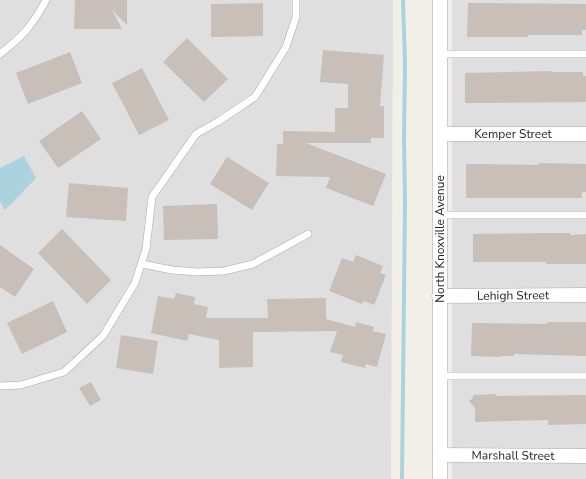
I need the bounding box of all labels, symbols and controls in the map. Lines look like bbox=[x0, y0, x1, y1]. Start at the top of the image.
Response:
street label: Kemper Street bbox=[474, 126, 553, 142]
street label: North Knoxville Avenue bbox=[432, 175, 448, 303]
street label: Lehigh Street bbox=[477, 287, 550, 304]
street label: Marshall Street bbox=[472, 447, 555, 464]

